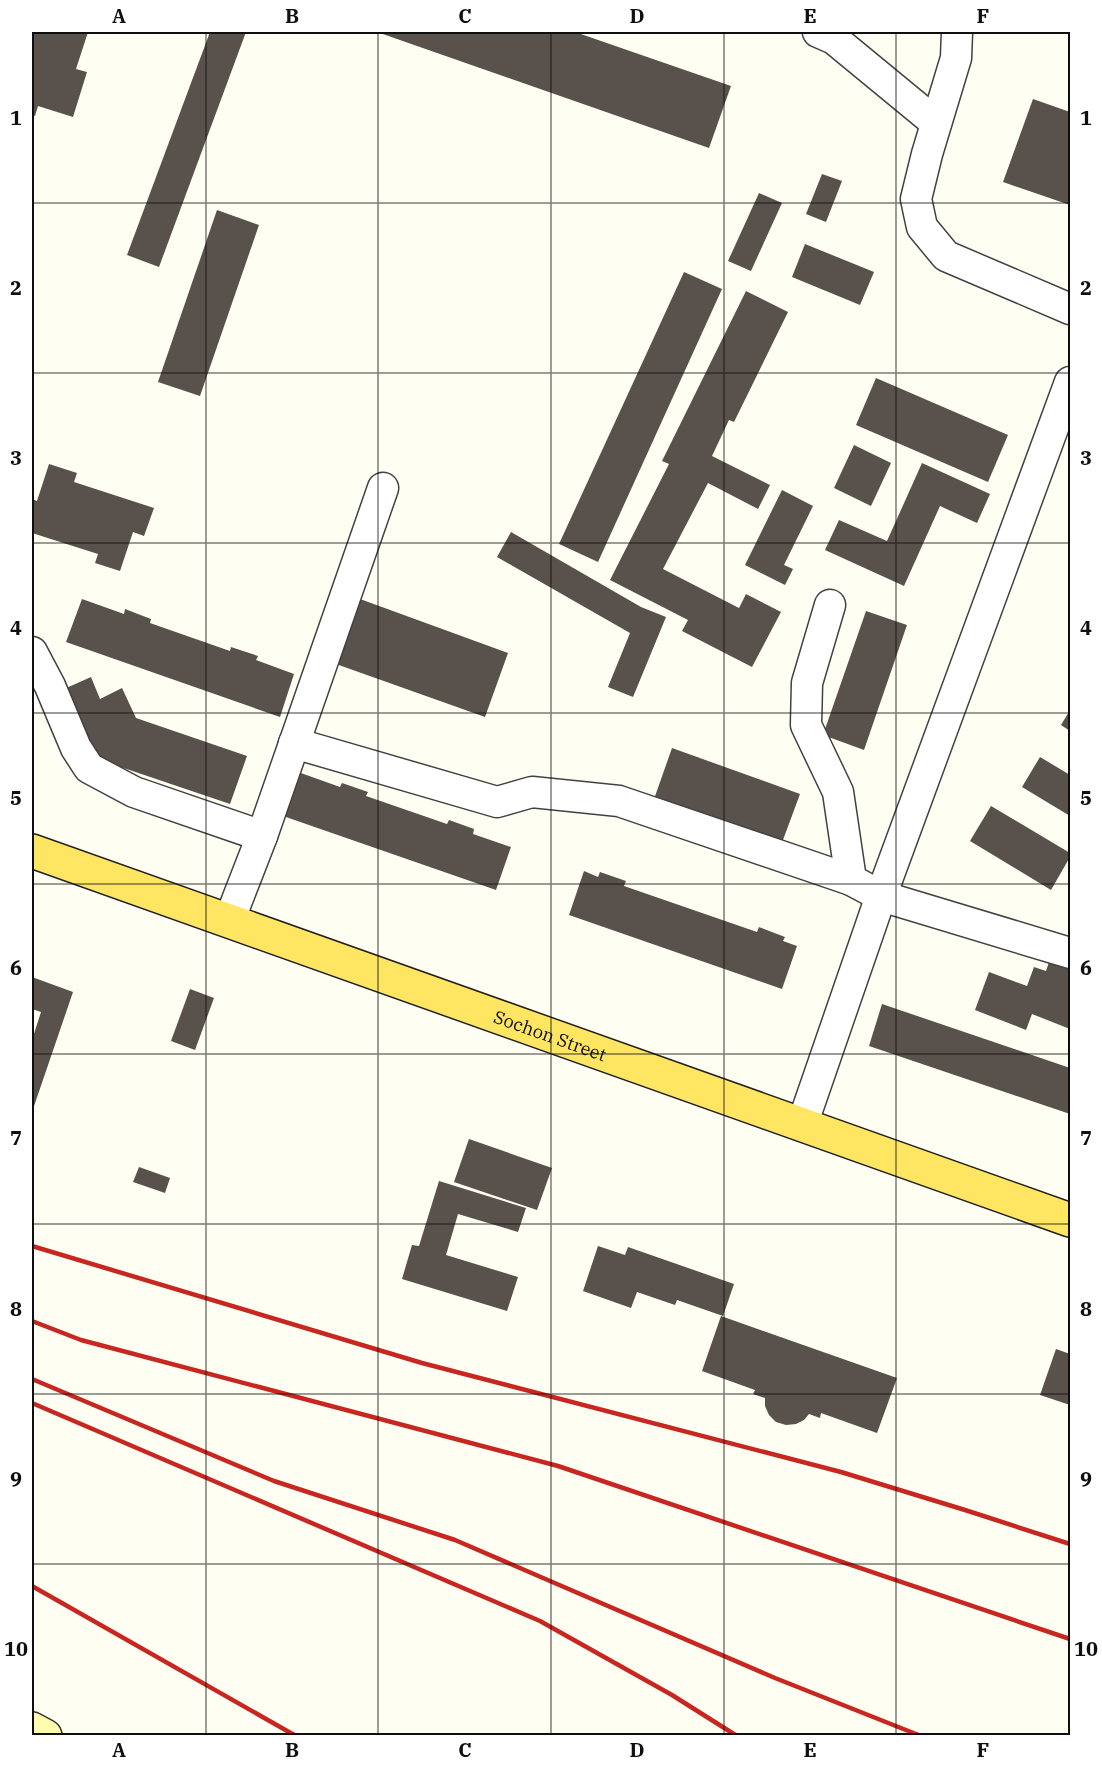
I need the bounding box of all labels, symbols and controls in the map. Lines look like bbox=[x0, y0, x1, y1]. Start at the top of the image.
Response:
text: A bbox=[112, 2, 126, 29]
text: B bbox=[285, 2, 299, 29]
text: C bbox=[458, 2, 472, 29]
text: D bbox=[629, 2, 645, 29]
text: E bbox=[803, 2, 817, 29]
text: F bbox=[977, 2, 989, 29]
text: 1 bbox=[10, 104, 22, 131]
text: 1 bbox=[1080, 104, 1092, 131]
text: 2 bbox=[10, 274, 22, 301]
text: 2 bbox=[1080, 274, 1092, 301]
text: 3 bbox=[10, 444, 22, 471]
text: 3 bbox=[1080, 444, 1092, 471]
text: 4 bbox=[10, 614, 22, 641]
text: 4 bbox=[1080, 614, 1092, 641]
text: 5 bbox=[10, 784, 22, 811]
text: 5 bbox=[1080, 784, 1092, 811]
text: 6 bbox=[10, 954, 22, 981]
text: 6 bbox=[1080, 954, 1092, 981]
street label: Sochon Street bbox=[491, 1005, 610, 1066]
text: 7 bbox=[10, 1124, 22, 1151]
text: 7 bbox=[1080, 1124, 1092, 1151]
text: 8 bbox=[10, 1295, 22, 1322]
text: 8 bbox=[1080, 1295, 1092, 1322]
text: 9 bbox=[10, 1465, 22, 1492]
text: 9 bbox=[1080, 1465, 1092, 1492]
text: 10 bbox=[4, 1635, 28, 1662]
text: 10 bbox=[1074, 1635, 1098, 1662]
text: A bbox=[112, 1736, 126, 1763]
text: B bbox=[285, 1736, 299, 1763]
text: C bbox=[458, 1736, 472, 1763]
text: D bbox=[629, 1736, 645, 1763]
text: E bbox=[803, 1736, 817, 1763]
text: F bbox=[977, 1736, 989, 1763]

